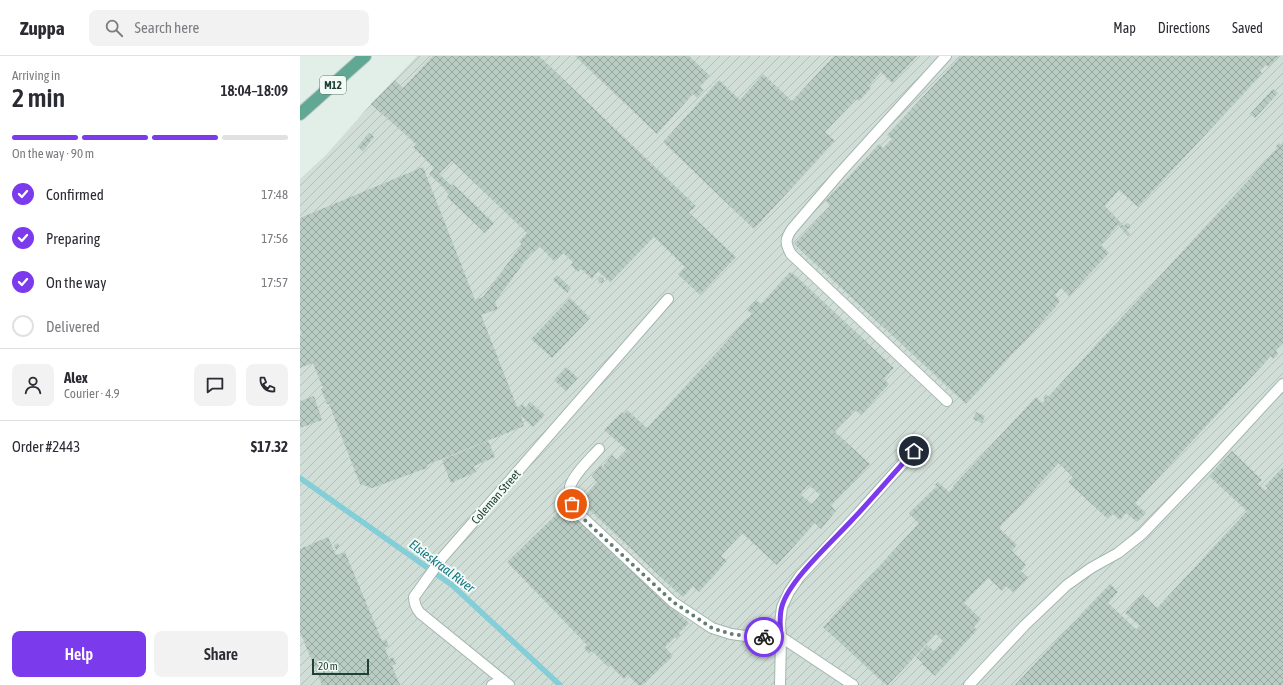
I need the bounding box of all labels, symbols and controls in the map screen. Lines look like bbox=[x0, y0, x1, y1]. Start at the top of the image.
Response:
search box bbox=[89, 10, 369, 46]
text: Zuppa bbox=[20, 17, 65, 39]
icon: search bbox=[103, 17, 125, 39]
text: Search here bbox=[135, 19, 199, 36]
text: Map bbox=[1113, 20, 1136, 36]
text: Directions bbox=[1158, 20, 1210, 36]
text: Saved bbox=[1232, 20, 1263, 36]
text: Arriving in bbox=[12, 68, 60, 83]
road number: M12 bbox=[320, 76, 346, 94]
text: 18:04–18:09 bbox=[220, 82, 288, 99]
text: 2 min bbox=[12, 83, 65, 113]
text: On the way · 90 m bbox=[12, 146, 94, 161]
icon: check bbox=[12, 183, 34, 205]
text: Confirmed bbox=[46, 186, 104, 203]
text: 17:48 bbox=[261, 187, 288, 202]
icon: check bbox=[12, 227, 34, 249]
text: Preparing bbox=[46, 230, 100, 247]
text: 17:56 bbox=[261, 231, 288, 246]
icon: check bbox=[12, 271, 34, 293]
text: On the way bbox=[46, 274, 107, 291]
text: 17:57 bbox=[261, 275, 288, 290]
text: Delivered bbox=[46, 318, 100, 335]
button: person bbox=[12, 364, 54, 406]
button: chat bbox=[194, 364, 236, 406]
button: phone bbox=[246, 364, 288, 406]
text: Alex bbox=[64, 369, 88, 386]
text: Courier · 4.9 bbox=[64, 386, 120, 401]
pin bbox=[897, 434, 931, 468]
text: Order #2443 bbox=[12, 438, 80, 455]
text: $17.32 bbox=[251, 438, 288, 455]
icon: home bbox=[903, 440, 925, 462]
street label: Coleman Street bbox=[469, 467, 524, 527]
pin bbox=[555, 487, 589, 521]
icon: bag bbox=[561, 493, 583, 515]
water label: Elsieskraal River bbox=[406, 537, 479, 596]
courier bbox=[744, 617, 784, 657]
icon: bike bbox=[753, 626, 775, 648]
button: Help bbox=[12, 631, 146, 677]
button: Share bbox=[154, 631, 288, 677]
scale bar bbox=[312, 657, 369, 676]
text: 20 m bbox=[318, 660, 338, 672]

